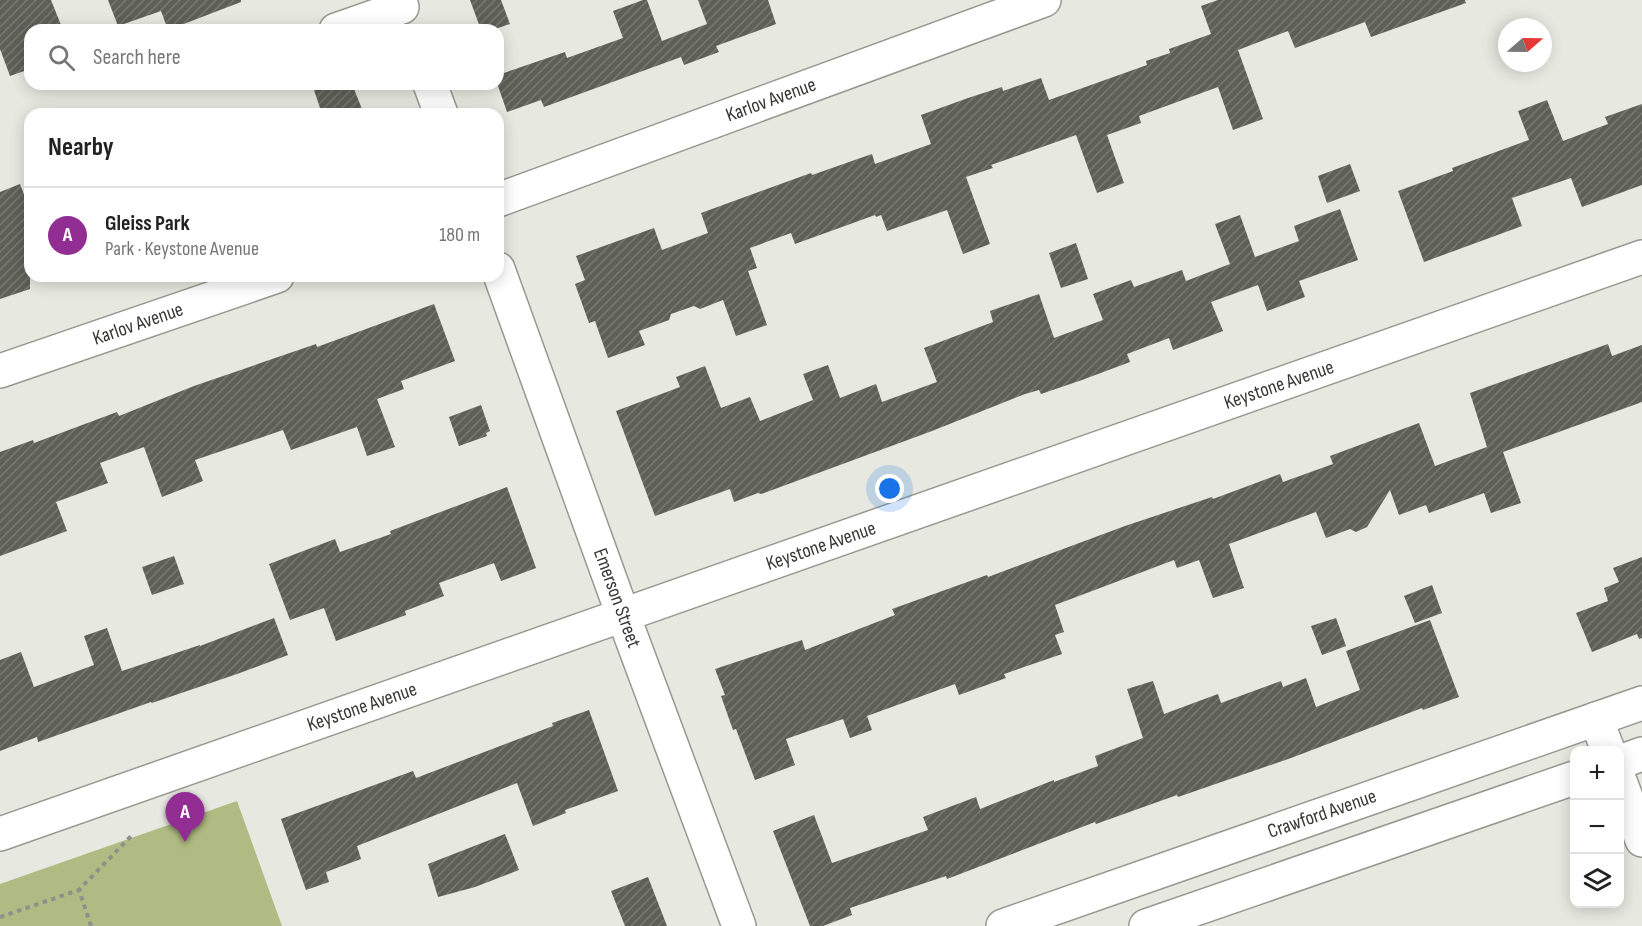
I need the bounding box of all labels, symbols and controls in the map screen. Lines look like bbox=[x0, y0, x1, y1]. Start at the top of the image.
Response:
north arrow bbox=[1498, 18, 1552, 72]
search box bbox=[24, 24, 504, 90]
icon: search bbox=[45, 41, 78, 74]
text: Search here bbox=[93, 44, 180, 71]
street label: Karlov Avenue bbox=[723, 73, 819, 127]
text: Nearby bbox=[48, 132, 114, 163]
text: Gleiss Park bbox=[105, 210, 190, 237]
text: A bbox=[63, 223, 72, 247]
text: 180 m bbox=[439, 223, 480, 247]
text: Park · Keystone Avenue bbox=[105, 237, 259, 261]
street label: Karlov Avenue bbox=[90, 297, 186, 351]
street label: Keystone Avenue bbox=[1221, 355, 1337, 415]
your location bbox=[875, 474, 904, 503]
street label: Keystone Avenue bbox=[763, 516, 879, 576]
street label: Emerson Street bbox=[588, 545, 646, 651]
street label: Keystone Avenue bbox=[304, 677, 420, 737]
map controls bbox=[1570, 746, 1624, 908]
button: + bbox=[1570, 746, 1624, 800]
street label: Crawford Avenue bbox=[1265, 784, 1379, 844]
pin: A bbox=[166, 792, 204, 842]
button: − bbox=[1570, 800, 1624, 854]
button: layers bbox=[1570, 854, 1624, 908]

